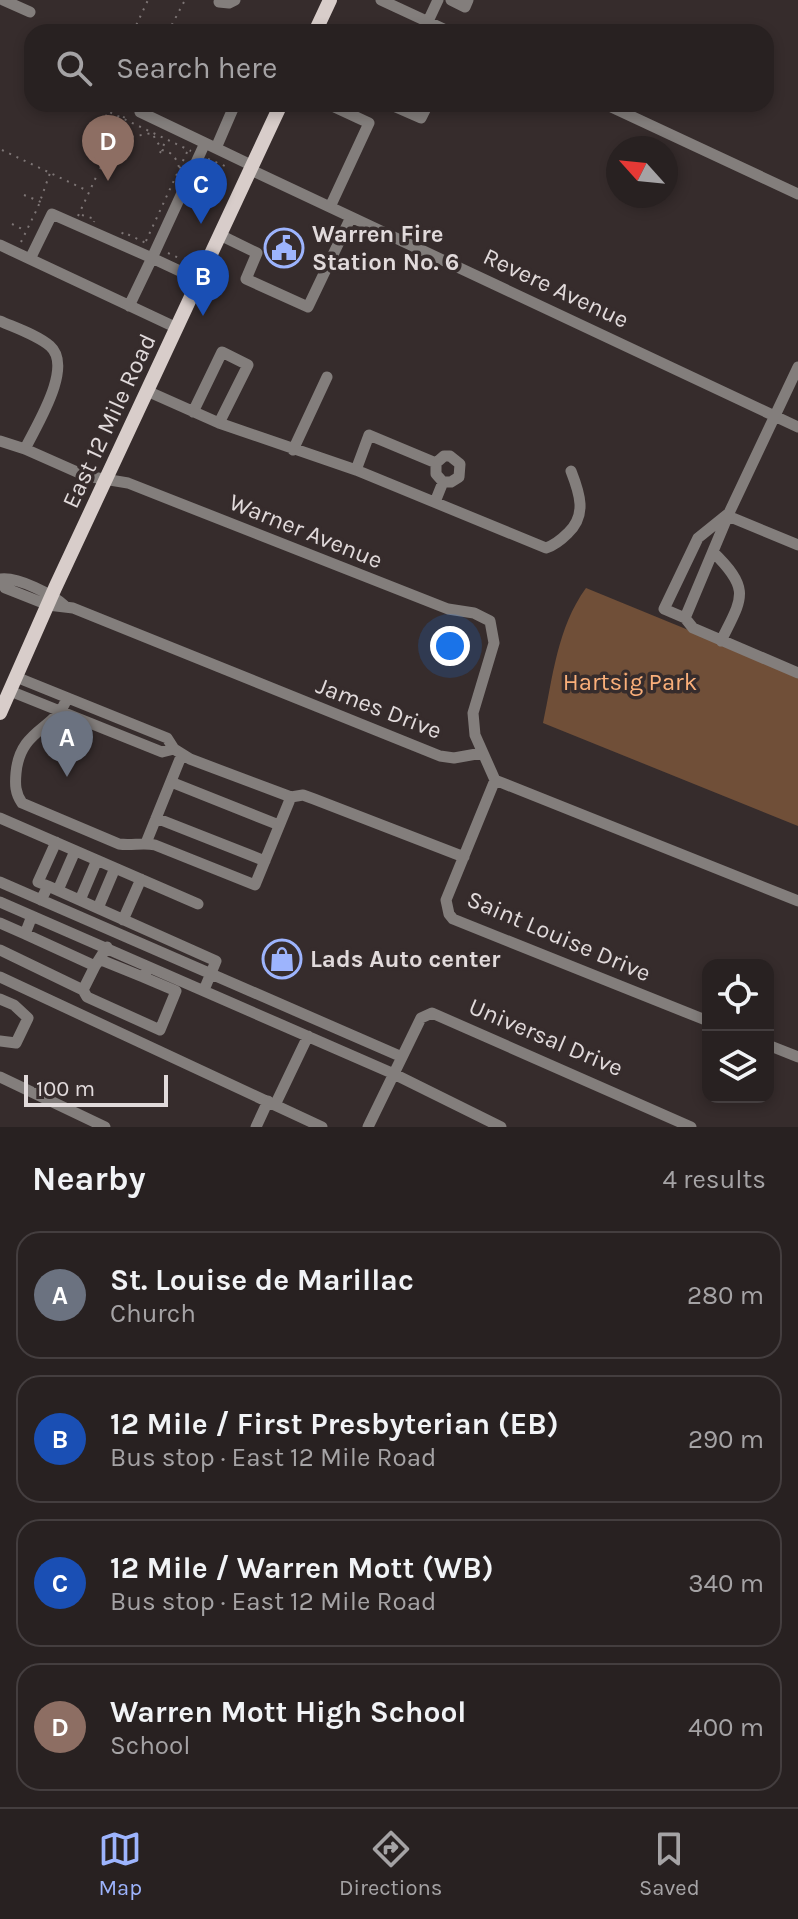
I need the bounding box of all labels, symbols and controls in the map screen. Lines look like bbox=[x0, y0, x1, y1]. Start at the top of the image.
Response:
search box bbox=[24, 24, 774, 112]
icon: search bbox=[52, 46, 96, 90]
text: Search here bbox=[116, 50, 277, 86]
pin: D bbox=[82, 115, 134, 181]
north arrow bbox=[606, 136, 678, 208]
pin: C bbox=[175, 158, 227, 224]
place label: Warren Fire Station No. 6 bbox=[312, 220, 459, 276]
public building icon: Warren Fire Station No. 6 bbox=[263, 227, 305, 269]
street label: Revere Avenue bbox=[479, 242, 633, 334]
pin: B bbox=[177, 250, 229, 316]
street label: East 12 Mile Road bbox=[56, 329, 162, 513]
street label: Warner Avenue bbox=[225, 488, 387, 574]
your location bbox=[430, 626, 470, 666]
park label: Hartsig Park bbox=[563, 668, 697, 696]
street label: James Drive bbox=[312, 671, 446, 745]
pin: A bbox=[41, 711, 93, 777]
street label: Saint Louise Drive bbox=[463, 885, 655, 987]
shop icon: Lads Auto center bbox=[261, 938, 303, 980]
place label: Lads Auto center bbox=[310, 945, 501, 973]
map controls bbox=[702, 959, 774, 1103]
button: locate bbox=[702, 959, 774, 1031]
street label: Universal Drive bbox=[465, 992, 627, 1082]
button: layers bbox=[702, 1031, 774, 1103]
scale bar bbox=[24, 1071, 168, 1107]
text: 100 m bbox=[36, 1076, 95, 1102]
text: Nearby bbox=[32, 1159, 146, 1199]
text: 4 results bbox=[662, 1164, 766, 1195]
text: St. Louise de Marillac bbox=[110, 1262, 414, 1298]
text: A bbox=[52, 1280, 68, 1311]
text: 280 m bbox=[687, 1280, 764, 1311]
text: Church bbox=[110, 1298, 196, 1329]
text: 12 Mile / First Presbyterian (EB) bbox=[110, 1406, 559, 1442]
text: B bbox=[52, 1424, 68, 1455]
text: 290 m bbox=[688, 1424, 764, 1455]
text: Bus stop · East 12 Mile Road bbox=[110, 1442, 436, 1473]
text: 12 Mile / Warren Mott (WB) bbox=[110, 1550, 494, 1586]
text: C bbox=[52, 1568, 68, 1599]
text: 340 m bbox=[688, 1568, 764, 1599]
text: Bus stop · East 12 Mile Road bbox=[110, 1586, 436, 1617]
text: Warren Mott High School bbox=[110, 1694, 467, 1730]
text: D bbox=[51, 1712, 69, 1743]
text: 400 m bbox=[688, 1712, 764, 1743]
text: School bbox=[110, 1730, 191, 1761]
tab: Map bbox=[98, 1827, 142, 1901]
tab: Directions bbox=[339, 1827, 442, 1901]
tab: Saved bbox=[639, 1827, 700, 1901]

